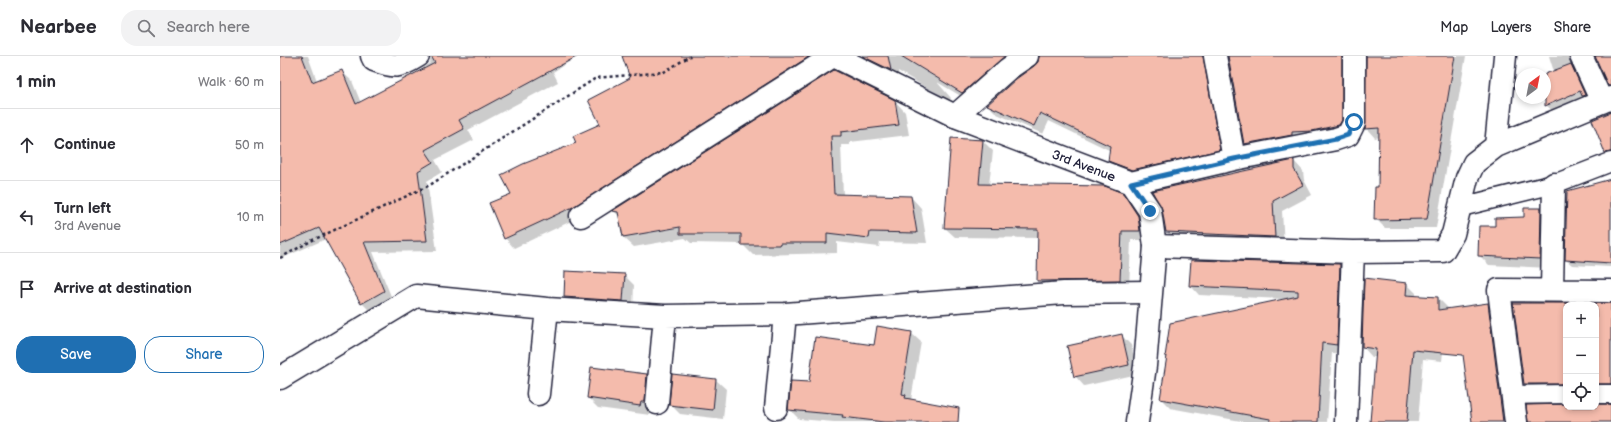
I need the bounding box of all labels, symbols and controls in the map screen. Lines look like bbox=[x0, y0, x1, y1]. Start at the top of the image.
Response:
search box bbox=[121, 10, 401, 46]
text: Nearbee bbox=[20, 16, 97, 39]
icon: search bbox=[135, 17, 157, 39]
text: Search here bbox=[167, 18, 250, 37]
text: Map bbox=[1440, 19, 1468, 36]
text: Layers bbox=[1490, 19, 1532, 36]
text: Share bbox=[1554, 19, 1591, 36]
north arrow bbox=[1515, 68, 1551, 104]
text: 1 min bbox=[16, 72, 56, 92]
text: Walk · 60 m bbox=[198, 74, 264, 90]
route start bbox=[1345, 113, 1363, 131]
icon: ahead bbox=[16, 134, 38, 156]
text: Continue bbox=[54, 135, 116, 154]
text: 50 m bbox=[235, 137, 264, 153]
street label: 3rd Avenue bbox=[1049, 146, 1118, 186]
text: Turn left bbox=[54, 199, 111, 218]
route end bbox=[1141, 202, 1159, 220]
icon: left bbox=[16, 206, 38, 228]
text: 10 m bbox=[237, 209, 264, 225]
text: 3rd Avenue bbox=[54, 218, 121, 234]
icon: arrive bbox=[16, 278, 38, 300]
text: Arrive at destination bbox=[54, 279, 192, 298]
map controls bbox=[1563, 302, 1599, 410]
button: + bbox=[1563, 302, 1599, 338]
button: Save bbox=[16, 336, 136, 373]
button: Share bbox=[144, 336, 264, 373]
button: − bbox=[1563, 338, 1599, 374]
button: locate bbox=[1563, 374, 1599, 410]

